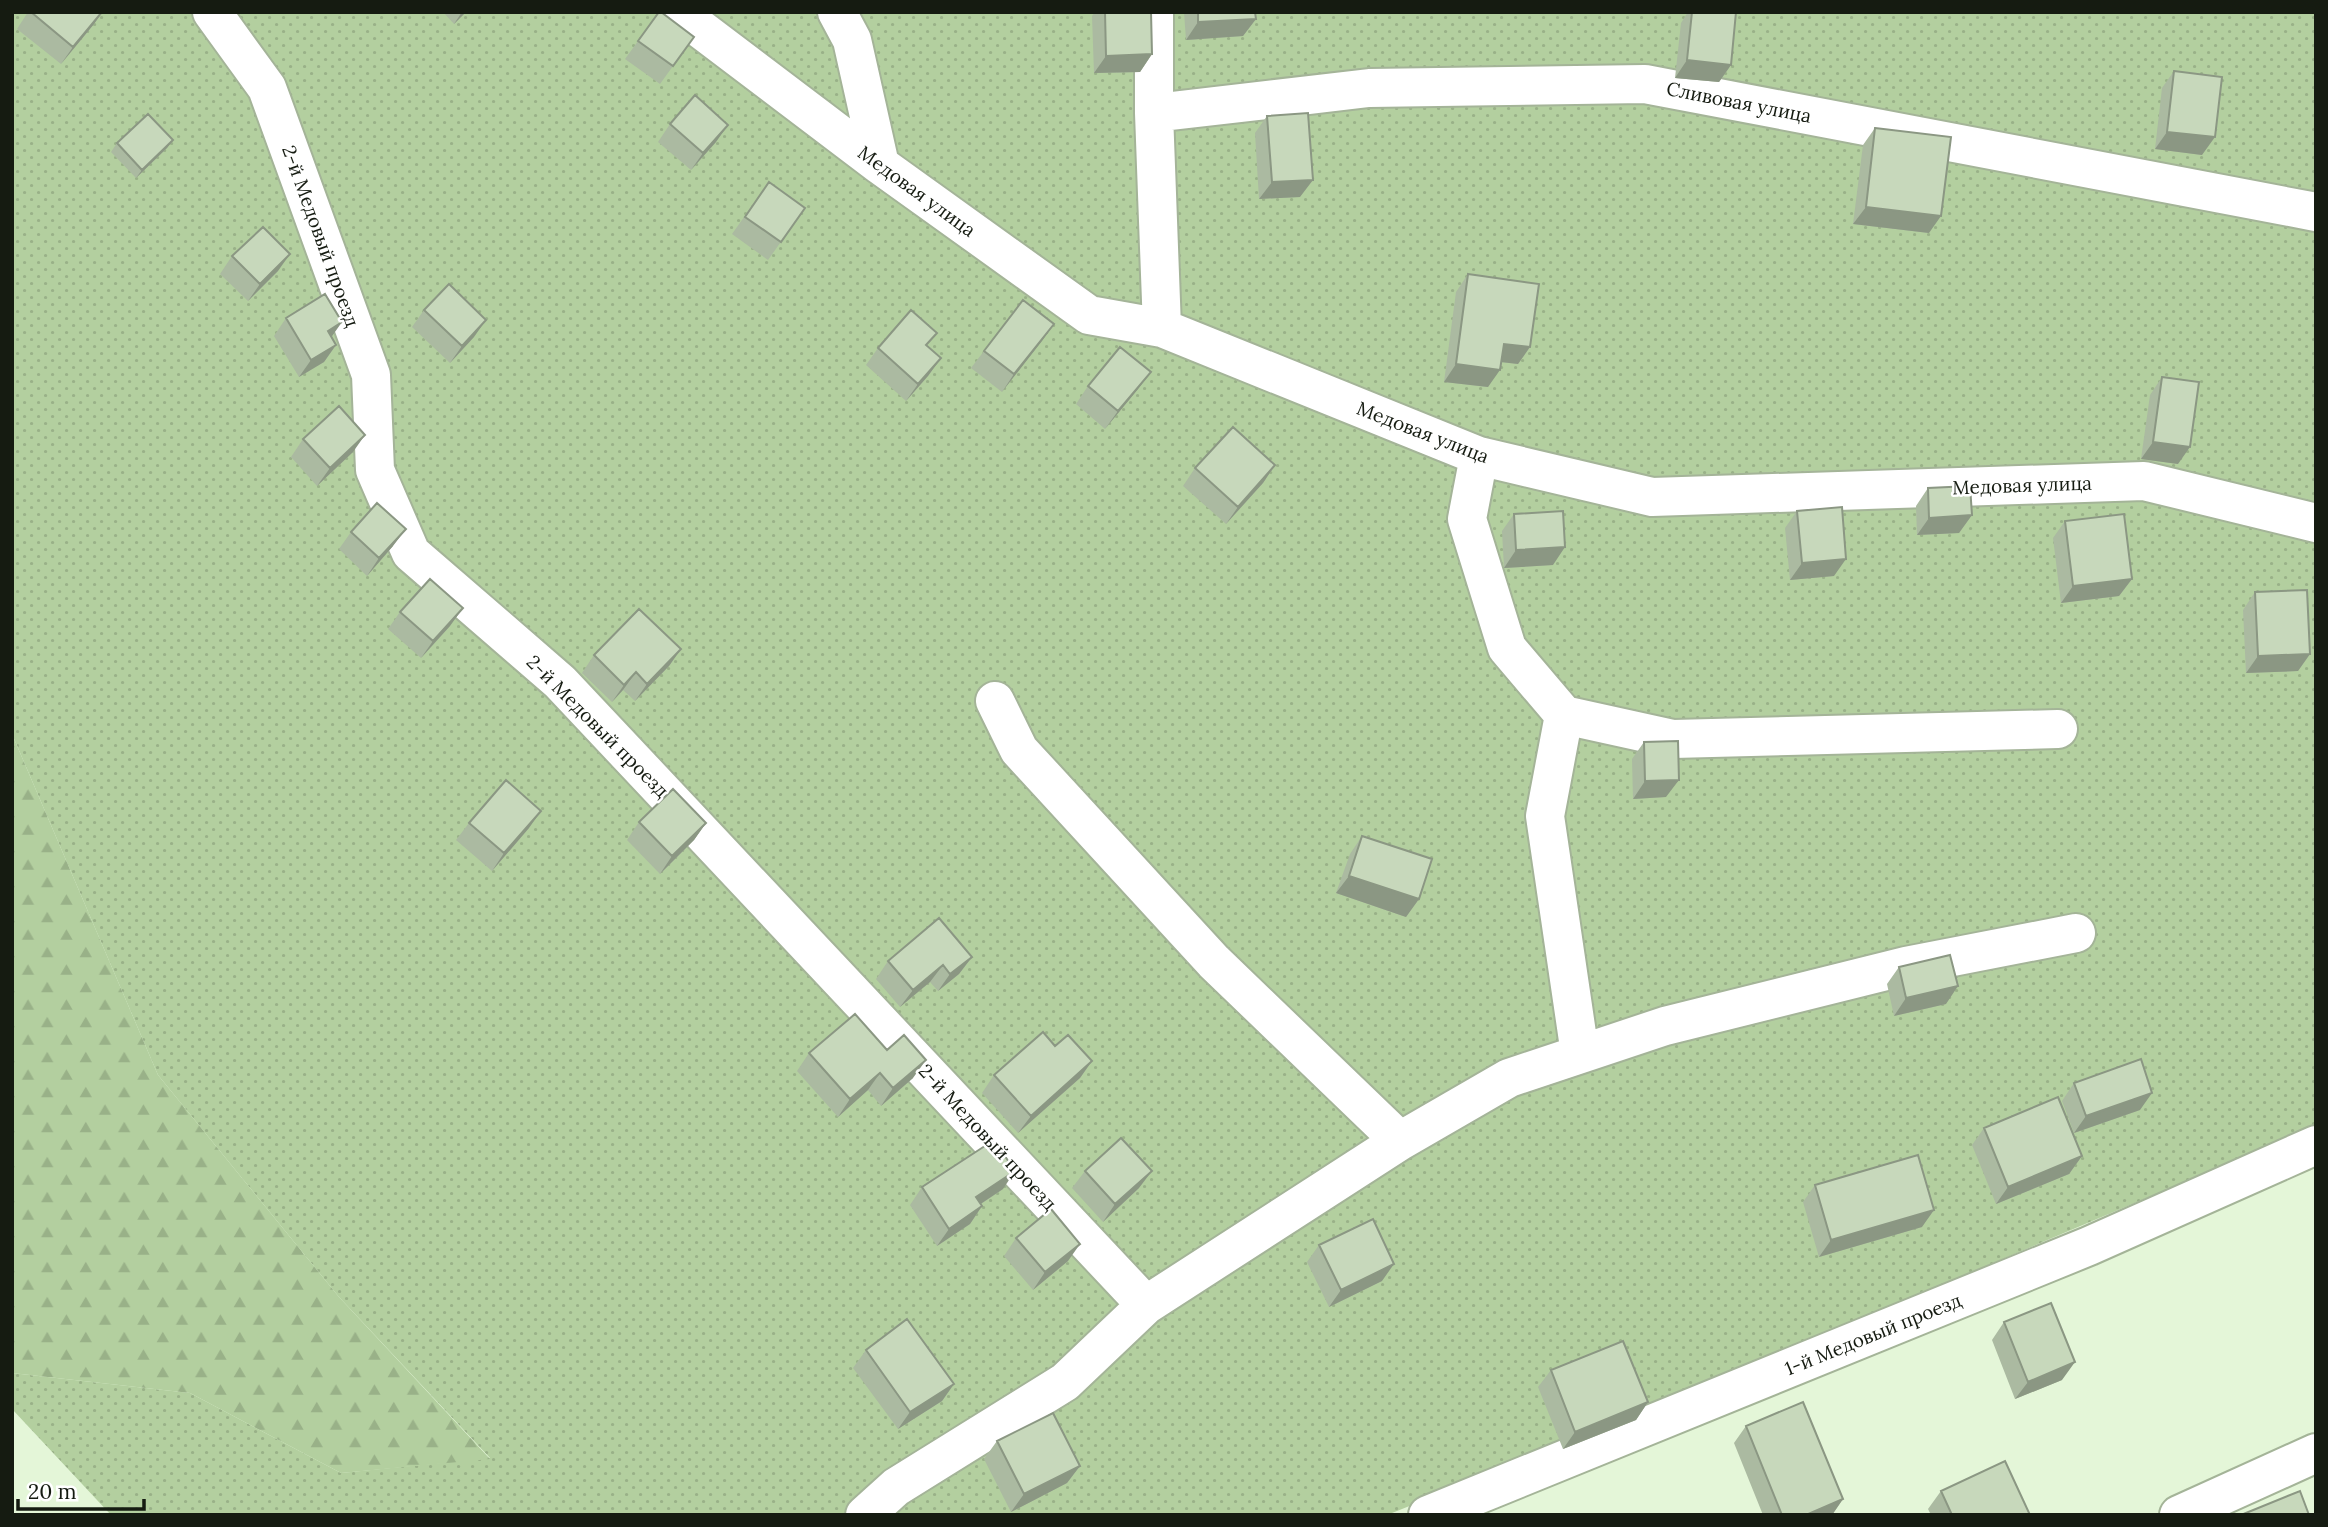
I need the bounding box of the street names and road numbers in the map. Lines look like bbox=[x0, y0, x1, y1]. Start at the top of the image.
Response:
street label: Сливовая улица bbox=[1664, 76, 1814, 128]
street label: Медовая улица bbox=[853, 140, 981, 242]
street label: 2-й Медовый проезд bbox=[277, 142, 365, 330]
street label: Медовая улица bbox=[1353, 396, 1493, 468]
street label: Медовая улица bbox=[1952, 471, 2092, 499]
street label: 2-й Медовый проезд bbox=[522, 650, 674, 802]
street label: 2-й Медовый проезд bbox=[914, 1059, 1062, 1215]
street label: 1-й Медовый проезд bbox=[1781, 1288, 1965, 1380]

